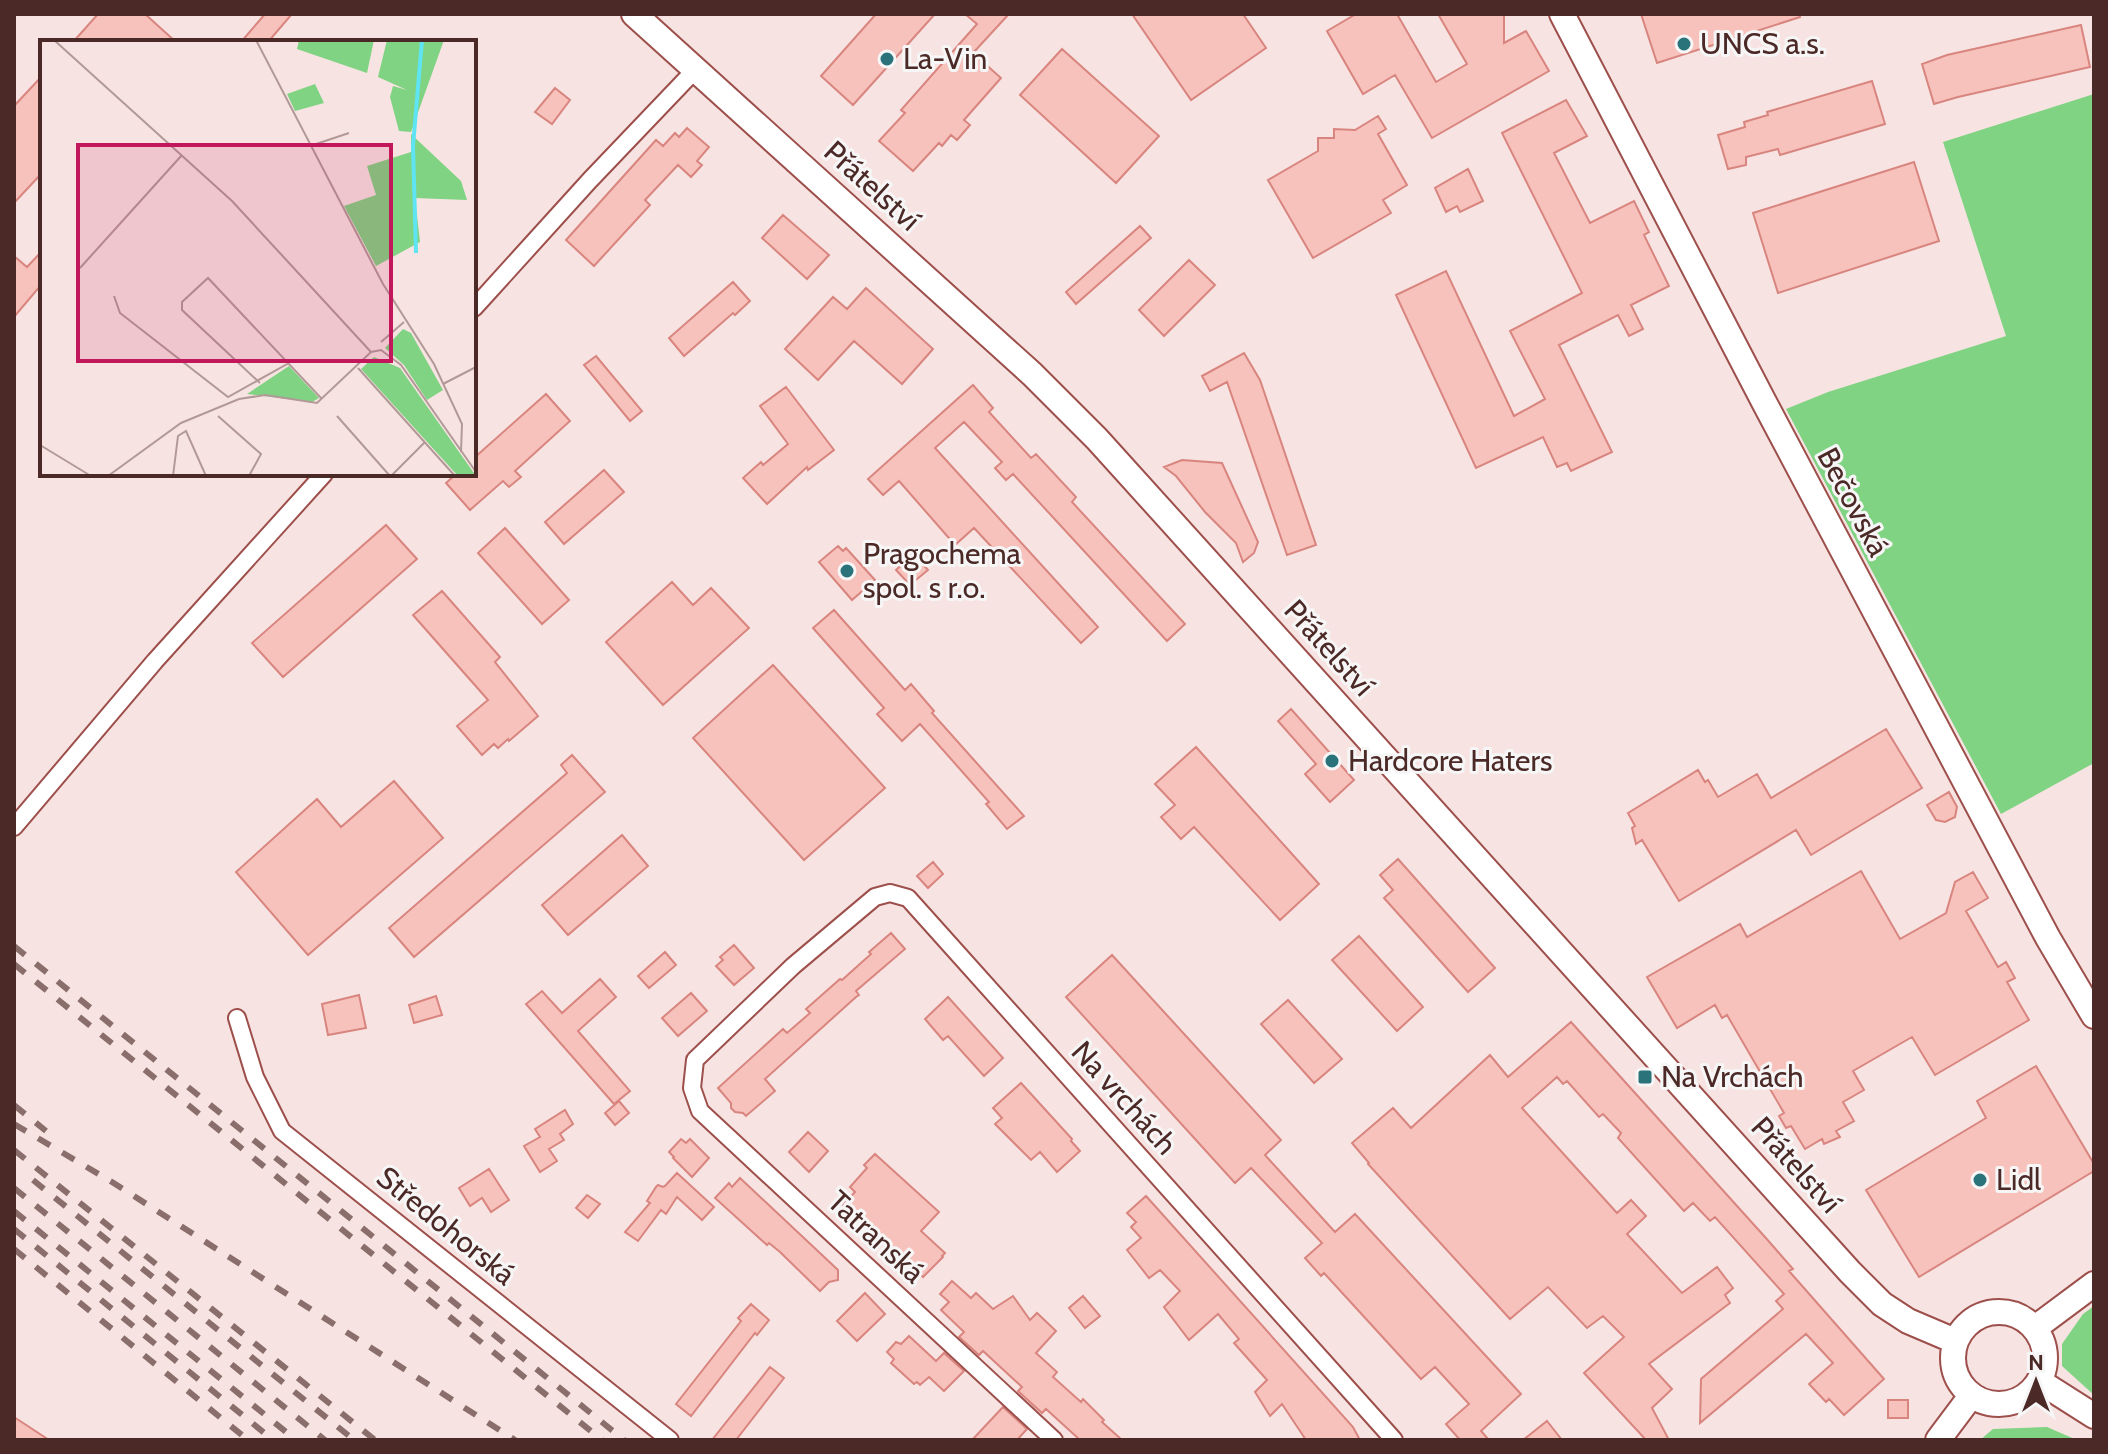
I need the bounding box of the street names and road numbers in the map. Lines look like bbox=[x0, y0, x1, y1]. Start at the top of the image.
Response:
street label: Přátelství bbox=[817, 133, 928, 238]
street label: Bečovská bbox=[1809, 441, 1898, 563]
street label: Přátelství bbox=[1277, 592, 1382, 703]
street label: Na vrchách bbox=[1064, 1033, 1185, 1162]
street label: Přátelství bbox=[1744, 1109, 1849, 1220]
street label: Středohorská bbox=[370, 1159, 524, 1293]
street label: Tatranská bbox=[820, 1183, 933, 1291]

